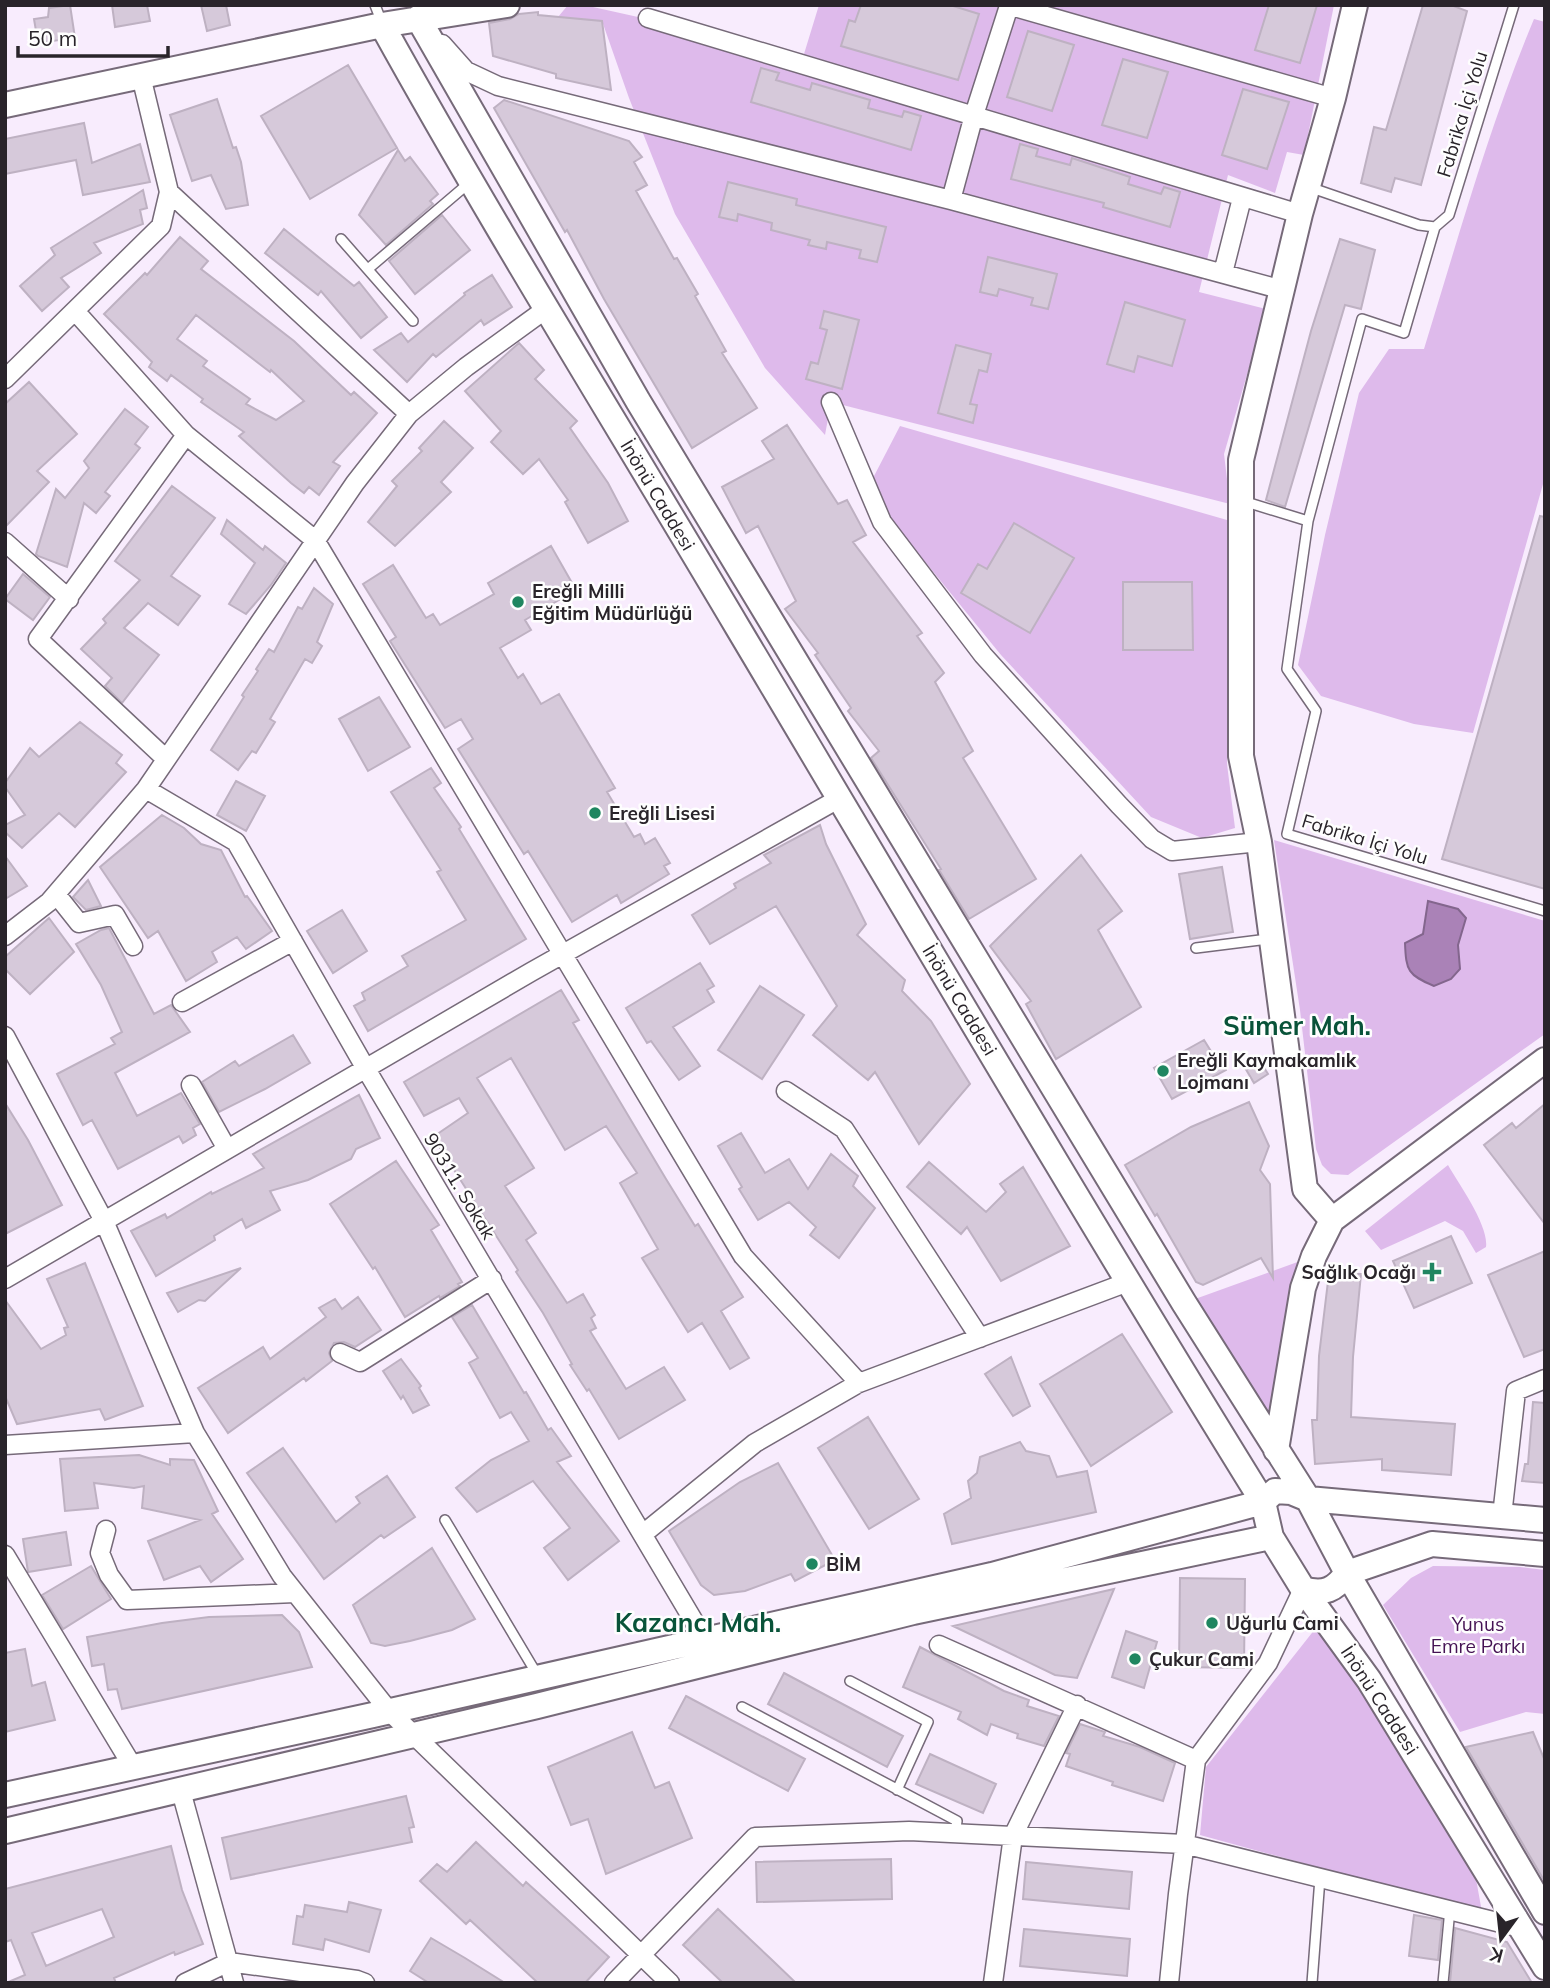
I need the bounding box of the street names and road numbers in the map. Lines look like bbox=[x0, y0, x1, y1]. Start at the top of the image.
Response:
street label: Fabrika İçi Yolu bbox=[1431, 48, 1493, 180]
street label: İnönü Caddesi bbox=[615, 435, 701, 555]
street label: Fabrika İçi Yolu bbox=[1299, 808, 1431, 870]
street label: İnönü Caddesi bbox=[917, 940, 1003, 1060]
street label: 90311. Sokak bbox=[419, 1128, 501, 1244]
street label: İnönü Caddesi bbox=[1336, 1641, 1424, 1759]

